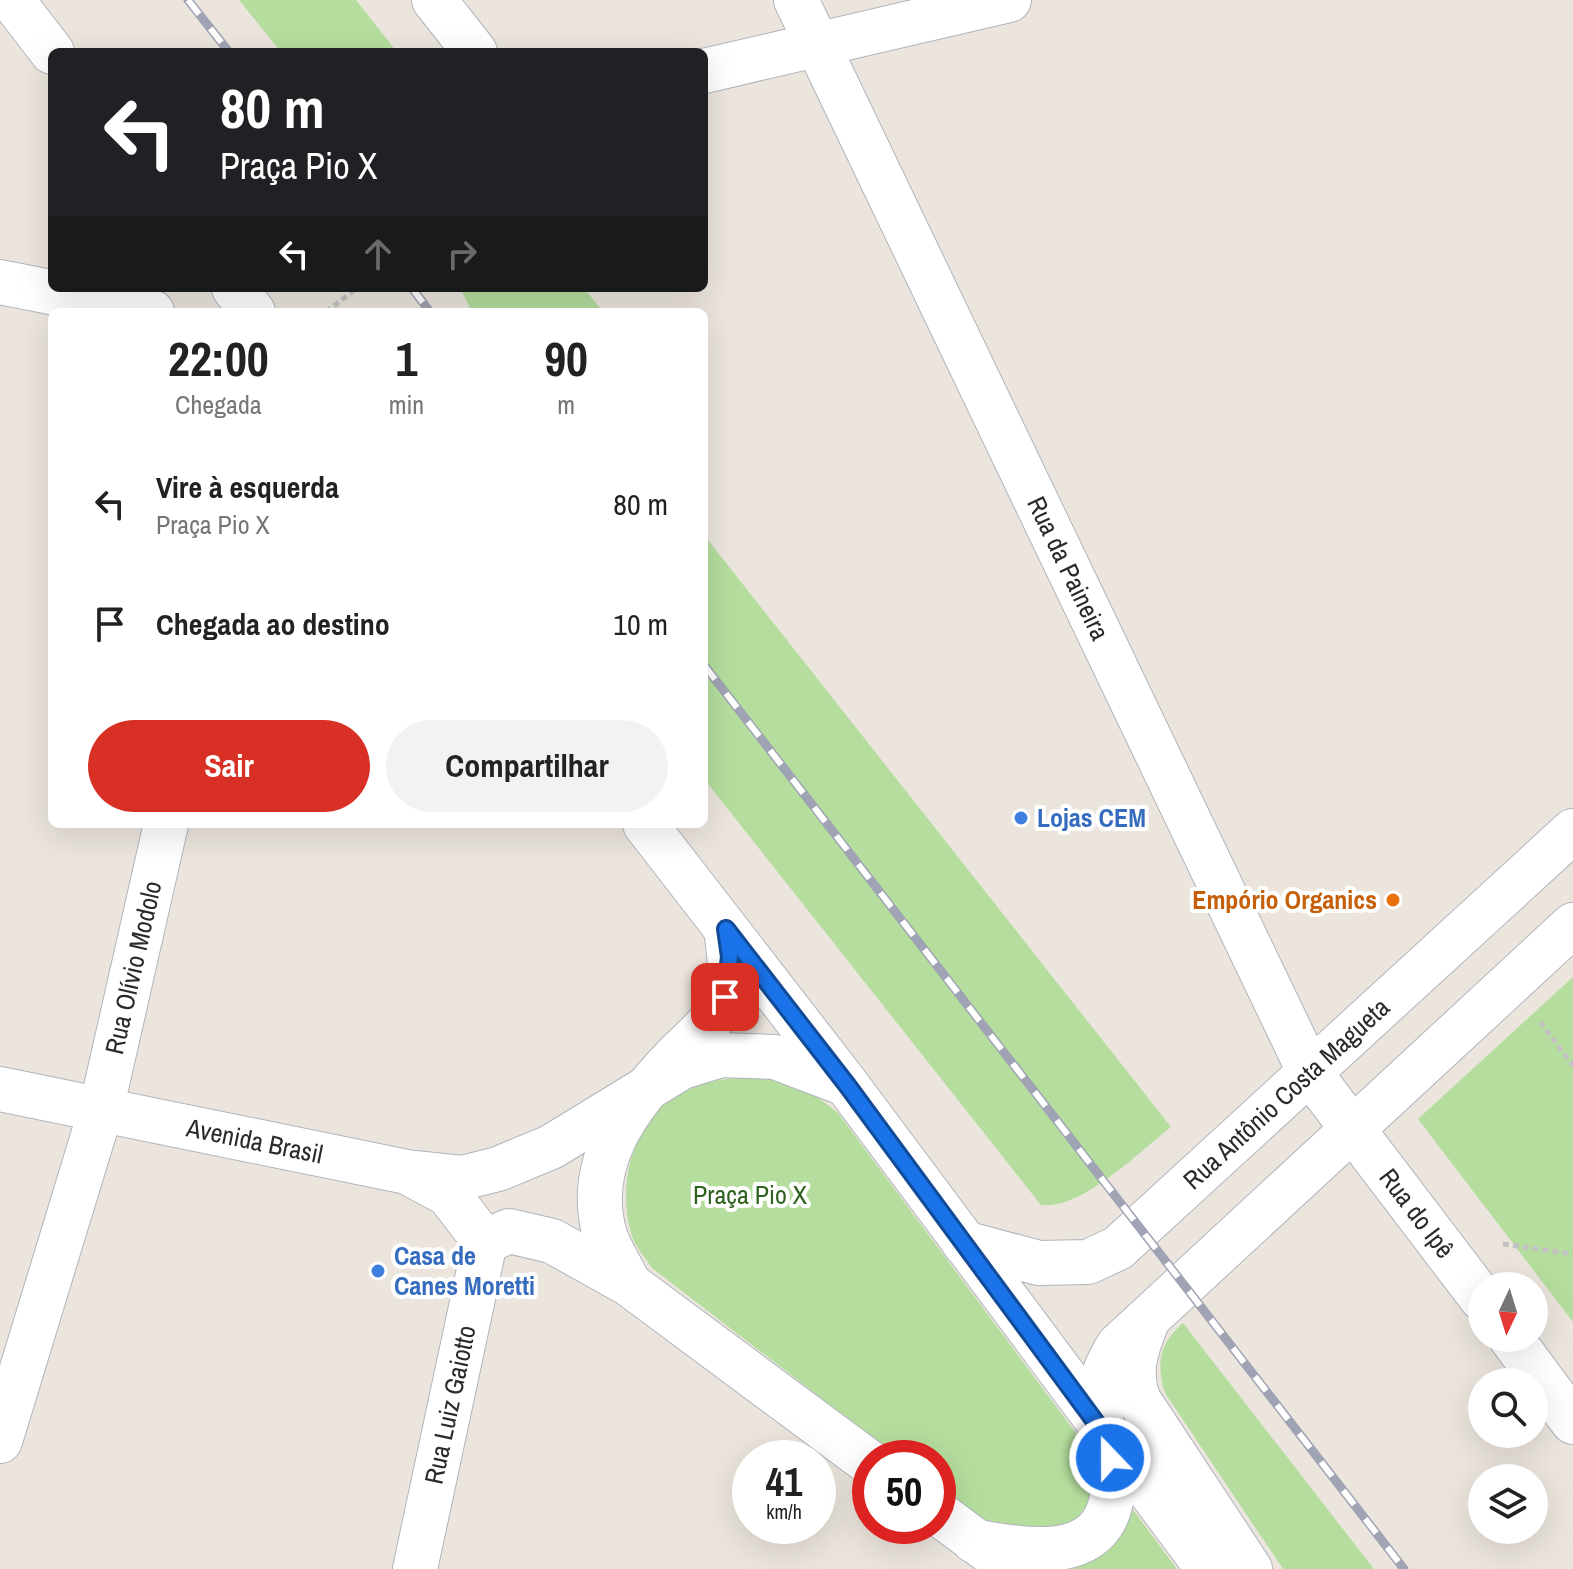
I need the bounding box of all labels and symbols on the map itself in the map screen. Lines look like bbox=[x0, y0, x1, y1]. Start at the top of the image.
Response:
street label: Rua da Paineira bbox=[1019, 490, 1118, 646]
place label: Lojas CEM bbox=[1037, 800, 1146, 835]
marker: Lojas CEM bbox=[1012, 809, 1030, 827]
street label: Rua Olívio Modolo bbox=[96, 878, 169, 1058]
place label: Empório Organics bbox=[1192, 882, 1377, 917]
marker: Empório Organics bbox=[1384, 891, 1402, 909]
pin bbox=[691, 963, 759, 1031]
street label: Rua Antônio Costa Magueta bbox=[1175, 990, 1397, 1197]
street label: Avenida Brasil bbox=[183, 1109, 326, 1171]
street label: Rua do Ipê bbox=[1372, 1161, 1463, 1265]
park label: Praça Pio X bbox=[693, 1177, 808, 1212]
place label: Casa de Canes Moretti bbox=[394, 1238, 535, 1303]
marker: Casa de Canes Moretti bbox=[369, 1262, 387, 1280]
north arrow bbox=[1468, 1272, 1548, 1352]
street label: Rua Luiz Gaiotto bbox=[416, 1322, 484, 1487]
position arrow bbox=[1068, 1416, 1152, 1500]
speed limit sign: 50 bbox=[852, 1440, 956, 1544]

